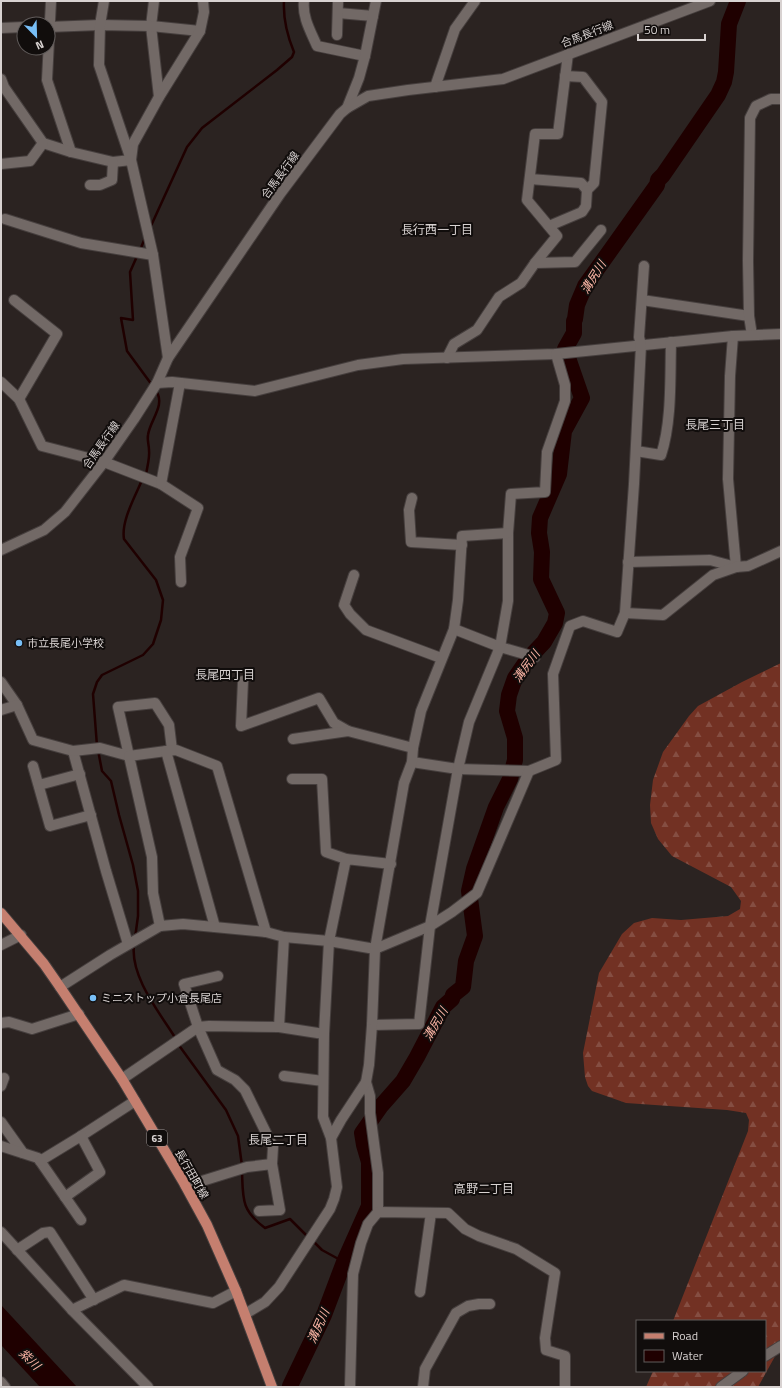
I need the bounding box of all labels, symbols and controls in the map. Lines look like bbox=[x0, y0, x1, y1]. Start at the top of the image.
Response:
north arrow bbox=[16, 16, 56, 56]
scale bar bbox=[638, 16, 705, 42]
street label: 合馬長行線 bbox=[558, 17, 616, 51]
text: 50 m bbox=[644, 20, 670, 39]
text: N bbox=[33, 36, 47, 54]
street label: 合馬長行線 bbox=[257, 148, 303, 202]
district label: 長行西一丁目 bbox=[401, 220, 473, 239]
water label: 溝尻川 bbox=[575, 255, 612, 297]
district label: 長尾三丁目 bbox=[685, 415, 745, 434]
street label: 合馬長行線 bbox=[79, 418, 123, 472]
place label: 市立長尾小学校 bbox=[27, 635, 104, 651]
marker: 市立長尾小学校 bbox=[14, 638, 24, 648]
water label: 溝尻川 bbox=[508, 644, 545, 686]
district label: 長尾四丁目 bbox=[195, 665, 255, 684]
place label: ミニストップ小倉長尾店 bbox=[101, 990, 222, 1006]
marker: ミニストップ小倉長尾店 bbox=[88, 993, 98, 1003]
water label: 溝尻川 bbox=[418, 1002, 453, 1044]
road number: 63 bbox=[147, 1130, 167, 1146]
district label: 長尾二丁目 bbox=[248, 1130, 308, 1149]
street label: 長行田町線 bbox=[171, 1146, 213, 1202]
district label: 高野二丁目 bbox=[454, 1179, 514, 1198]
water label: 溝尻川 bbox=[302, 1304, 335, 1346]
legend bbox=[636, 1320, 766, 1372]
text: Road bbox=[672, 1326, 698, 1345]
water label: 紫川 bbox=[15, 1344, 47, 1376]
text: Water bbox=[672, 1346, 703, 1365]

